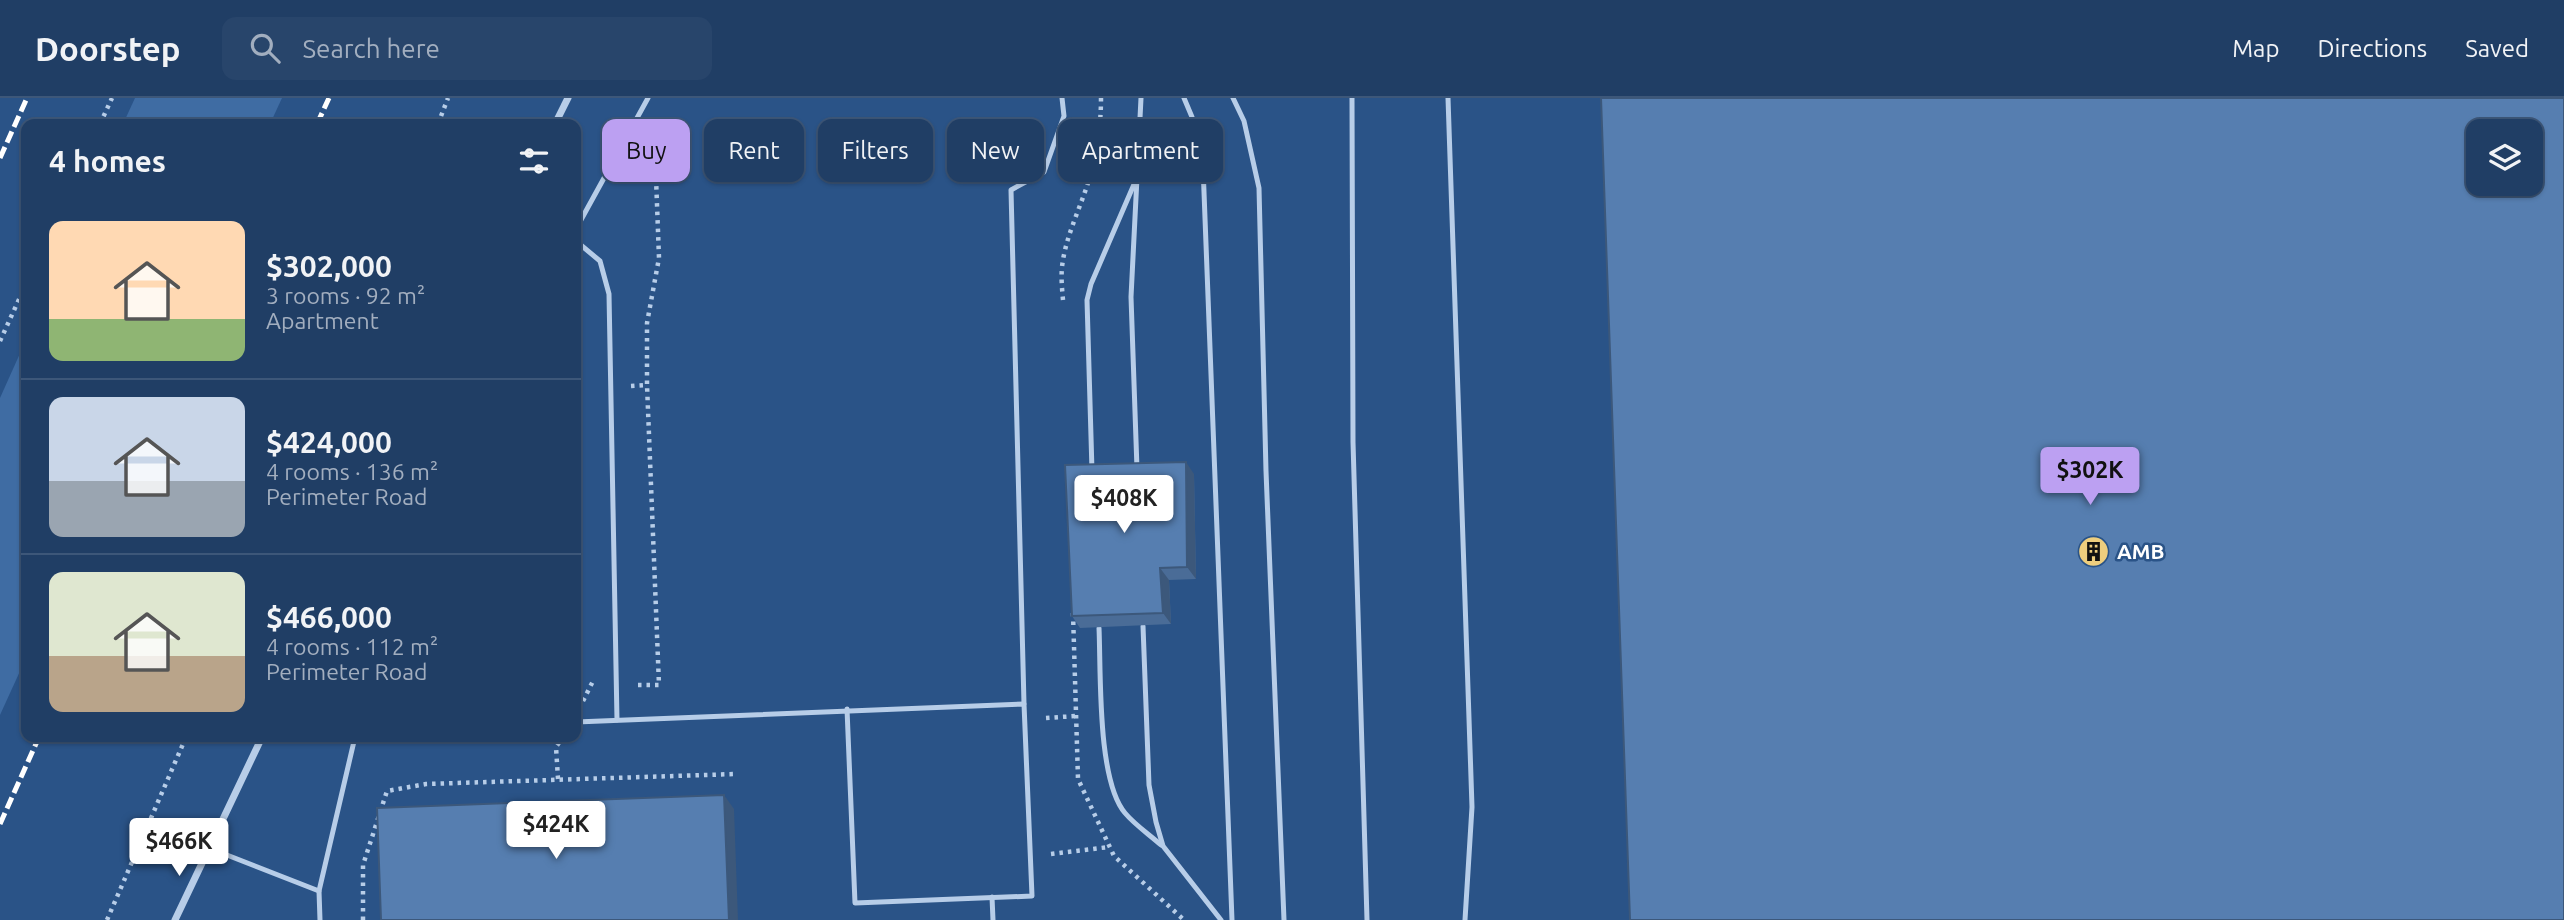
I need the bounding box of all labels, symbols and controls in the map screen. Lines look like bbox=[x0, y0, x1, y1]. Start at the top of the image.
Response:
search box bbox=[222, 17, 712, 80]
icon: search bbox=[246, 29, 284, 67]
text: Doorstep bbox=[35, 30, 180, 67]
text: Search here bbox=[302, 34, 440, 63]
text: Map bbox=[2232, 35, 2279, 62]
text: Directions bbox=[2317, 35, 2427, 62]
text: Saved bbox=[2465, 35, 2529, 62]
chip: Buy bbox=[602, 119, 690, 182]
chip: Rent bbox=[704, 119, 804, 182]
chip: Filters bbox=[818, 119, 933, 182]
chip: New bbox=[947, 119, 1044, 182]
chip: Apartment bbox=[1058, 119, 1223, 182]
map controls bbox=[2466, 119, 2543, 196]
button: layers bbox=[2466, 119, 2543, 196]
icon: filters bbox=[515, 142, 553, 180]
text: 4 homes bbox=[49, 144, 166, 178]
icon: home bbox=[105, 249, 189, 333]
text: $302,000 bbox=[266, 249, 392, 283]
text: 3 rooms · 92 m² bbox=[266, 283, 425, 308]
text: Apartment bbox=[266, 308, 379, 333]
icon: home bbox=[105, 425, 189, 509]
text: $424,000 bbox=[266, 425, 392, 459]
pin: $302K bbox=[2041, 448, 2139, 507]
text: $302K bbox=[2056, 457, 2124, 482]
text: 4 rooms · 136 m² bbox=[266, 459, 438, 484]
pin: $408K bbox=[1075, 476, 1173, 535]
text: Perimeter Road bbox=[266, 484, 428, 509]
text: $408K bbox=[1090, 485, 1158, 510]
building icon: AMB bbox=[2077, 535, 2111, 569]
place label: AMB bbox=[2117, 539, 2164, 563]
icon: home bbox=[105, 600, 189, 684]
text: $466,000 bbox=[266, 600, 392, 634]
text: 4 rooms · 112 m² bbox=[266, 634, 438, 659]
text: Perimeter Road bbox=[266, 659, 428, 684]
pin: $424K bbox=[507, 802, 605, 861]
text: $424K bbox=[522, 811, 590, 836]
pin: $466K bbox=[130, 818, 228, 878]
text: $466K bbox=[145, 828, 213, 853]

